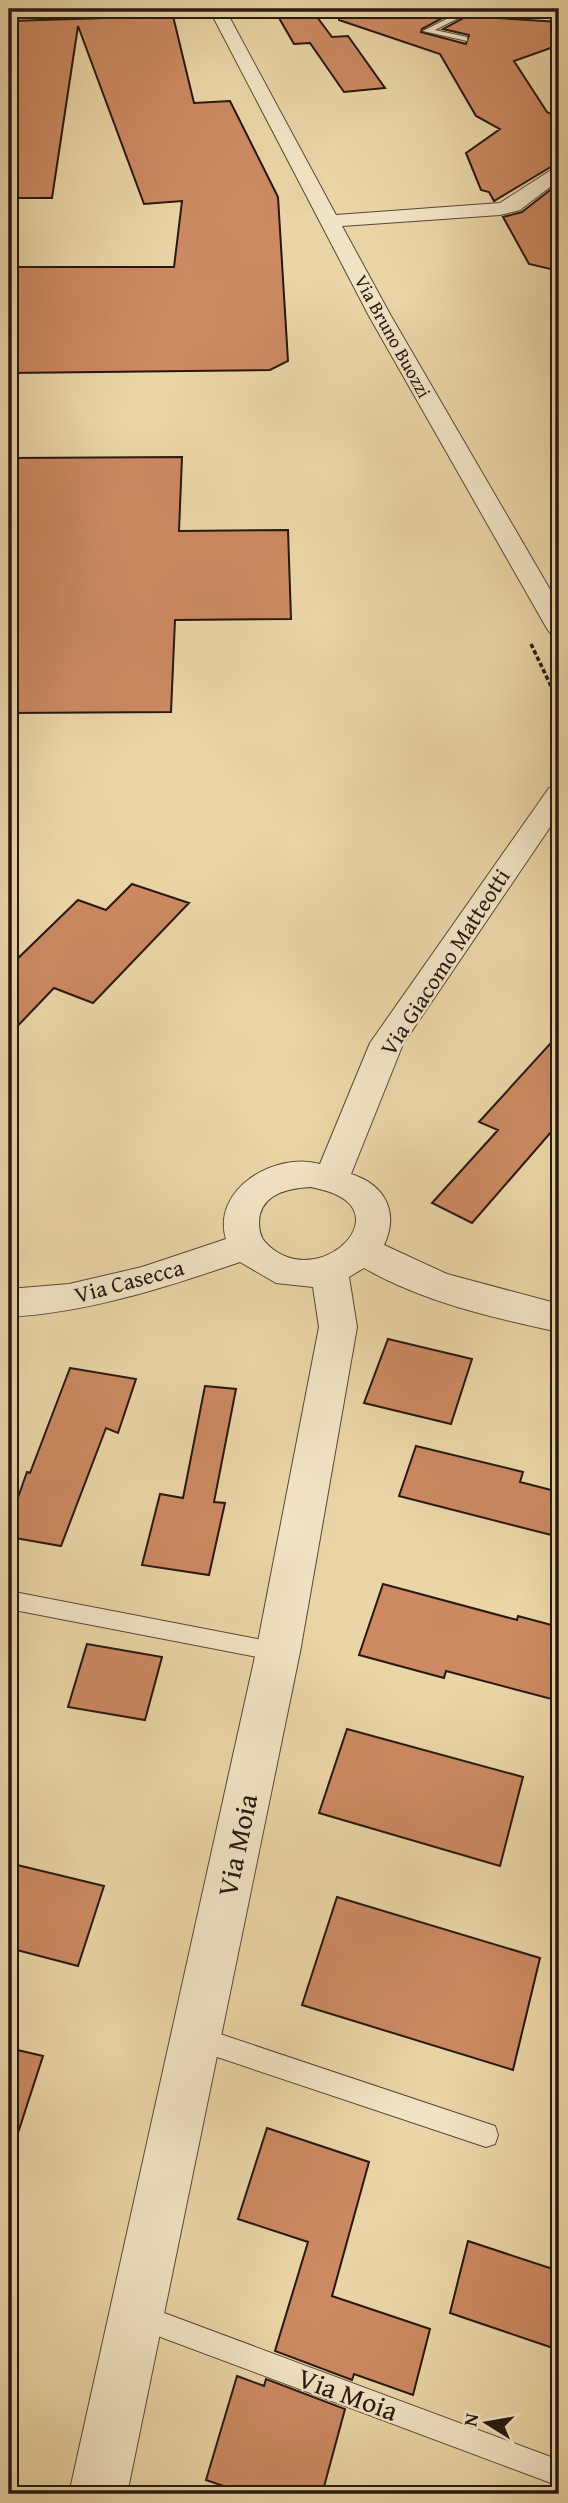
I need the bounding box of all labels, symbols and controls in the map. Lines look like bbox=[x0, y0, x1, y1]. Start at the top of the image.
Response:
street label: Via Bruno Buozzi bbox=[348, 269, 438, 403]
street label: Via Giacomo Matteotti bbox=[372, 862, 518, 1062]
street label: Via Casecca bbox=[71, 1250, 187, 1311]
street label: Via Moia bbox=[206, 1789, 268, 1900]
street label: Via Moia bbox=[292, 2356, 405, 2431]
north arrow bbox=[452, 2388, 522, 2458]
text: N bbox=[455, 2411, 485, 2429]

